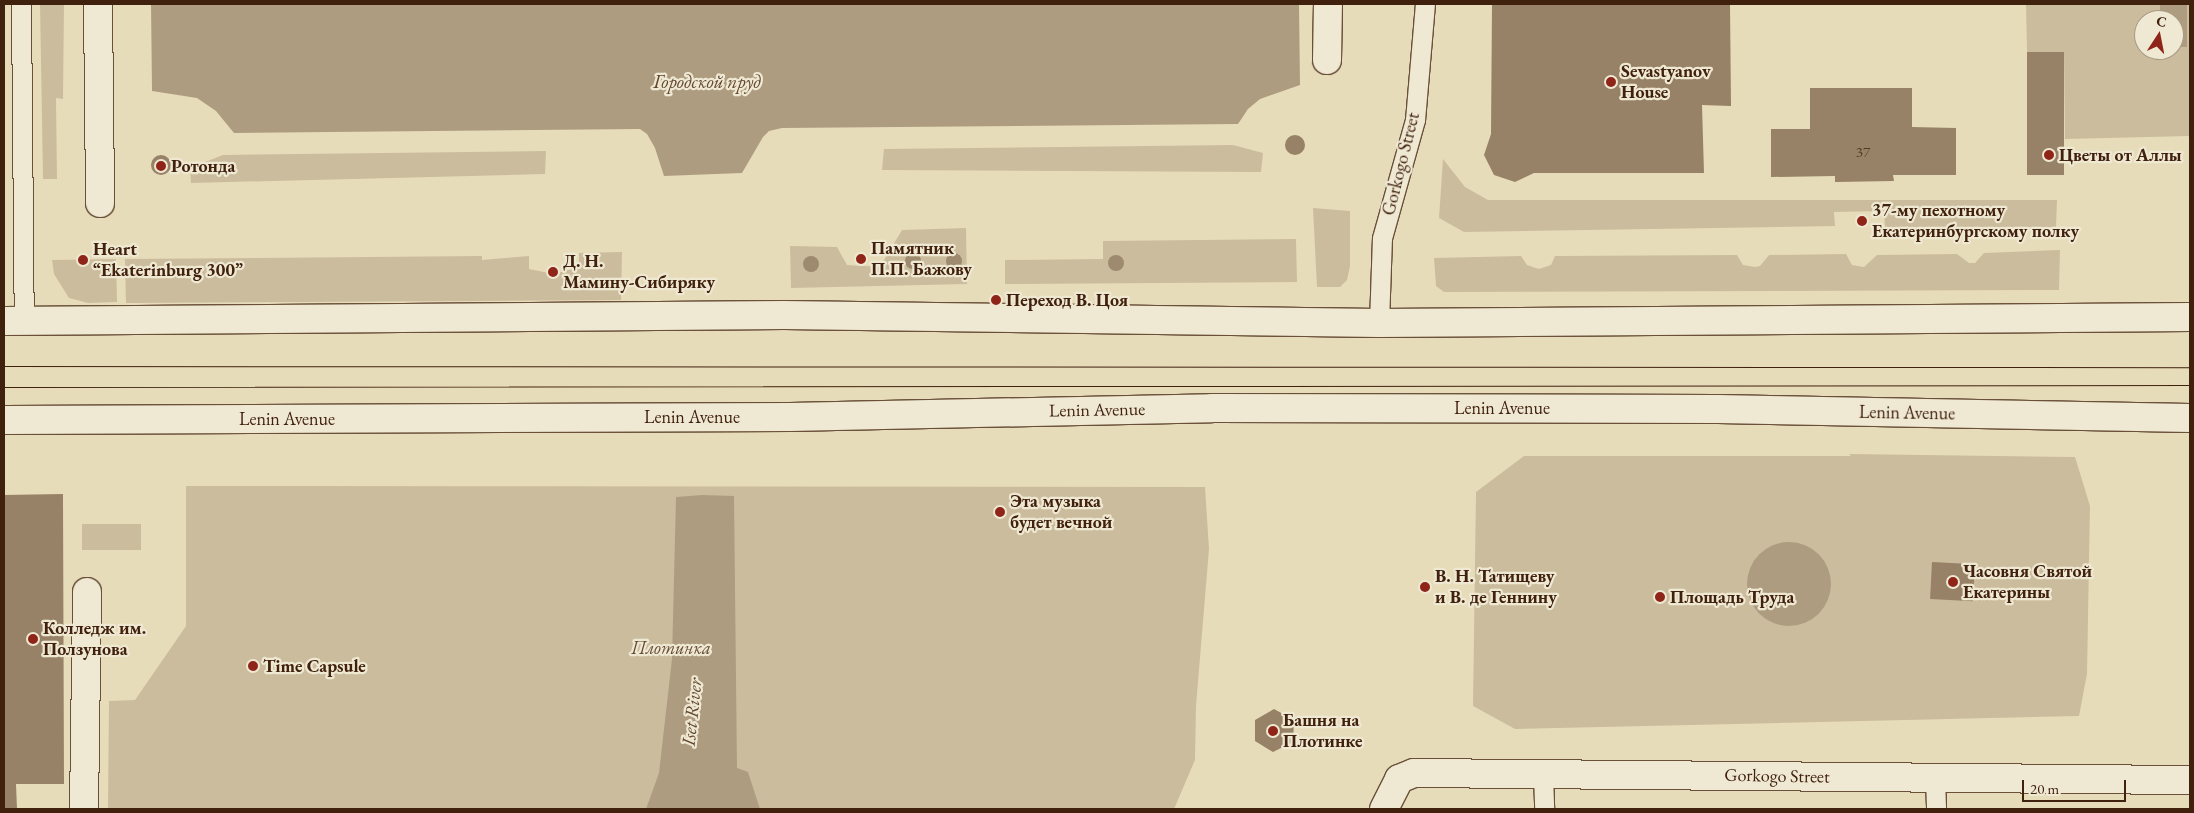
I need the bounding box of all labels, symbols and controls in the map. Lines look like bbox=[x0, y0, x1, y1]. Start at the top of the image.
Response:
north arrow bbox=[2134, 10, 2184, 60]
text: С bbox=[2155, 11, 2168, 31]
place label: Sevastyanov House bbox=[1621, 61, 1711, 104]
water label: Городской пруд bbox=[653, 71, 761, 93]
marker: Sevastyanov House bbox=[1605, 76, 1617, 88]
street label: Gorkogo Street bbox=[1378, 110, 1424, 218]
house number: 37 bbox=[1856, 143, 1870, 161]
place label: Цветы от Аллы bbox=[2059, 144, 2182, 166]
marker: Цветы от Аллы bbox=[2043, 149, 2055, 161]
place label: Ротонда bbox=[171, 155, 235, 177]
marker: Ротонда bbox=[155, 160, 167, 172]
place label: 37-му пехотному Екатеринбургскому полку bbox=[1872, 200, 2079, 242]
marker: 37-му пехотному Екатеринбургскому полку bbox=[1856, 215, 1868, 227]
place label: Памятник П.П. Бажову bbox=[871, 238, 972, 280]
place label: Heart “Ekaterinburg 300” bbox=[93, 239, 243, 282]
place label: Д. Н. Мамину-Сибиряку bbox=[563, 251, 715, 294]
marker: Памятник П.П. Бажову bbox=[855, 253, 867, 265]
marker: Heart “Ekaterinburg 300” bbox=[77, 254, 89, 266]
marker: Д. Н. Мамину-Сибиряку bbox=[547, 266, 559, 278]
place label: Переход В. Цоя bbox=[1006, 289, 1128, 311]
marker: Переход В. Цоя bbox=[990, 294, 1002, 306]
street label: Lenin Avenue bbox=[1454, 397, 1550, 419]
street label: Lenin Avenue bbox=[1049, 398, 1145, 422]
street label: Lenin Avenue bbox=[1859, 401, 1955, 425]
street label: Lenin Avenue bbox=[644, 406, 740, 428]
street label: Lenin Avenue bbox=[239, 408, 335, 430]
place label: Эта музыка будет вечной bbox=[1010, 491, 1112, 534]
marker: Эта музыка будет вечной bbox=[994, 506, 1006, 518]
place label: Часовня Святой Екатерины bbox=[1963, 561, 2092, 604]
place label: В. Н. Татищеву и В. де Геннину bbox=[1435, 566, 1557, 608]
marker: Часовня Святой Екатерины bbox=[1947, 576, 1959, 588]
marker: В. Н. Татищеву и В. де Геннину bbox=[1419, 581, 1431, 593]
place label: Площадь Труда bbox=[1670, 586, 1794, 608]
marker: Площадь Труда bbox=[1654, 591, 1666, 603]
place label: Колледж им. Ползунова bbox=[43, 618, 146, 660]
marker: Колледж им. Ползунова bbox=[27, 633, 39, 645]
park label: Плотинка bbox=[631, 637, 711, 659]
place label: Time Capsule bbox=[263, 655, 366, 677]
marker: Time Capsule bbox=[247, 660, 259, 672]
water label: Iset River bbox=[677, 677, 707, 747]
place label: Башня на Плотинке bbox=[1283, 710, 1362, 752]
marker: Башня на Плотинке bbox=[1267, 725, 1279, 737]
street label: Gorkogo Street bbox=[1724, 764, 1830, 788]
scale bar bbox=[2024, 770, 2128, 802]
text: 20 m bbox=[2030, 779, 2059, 798]

